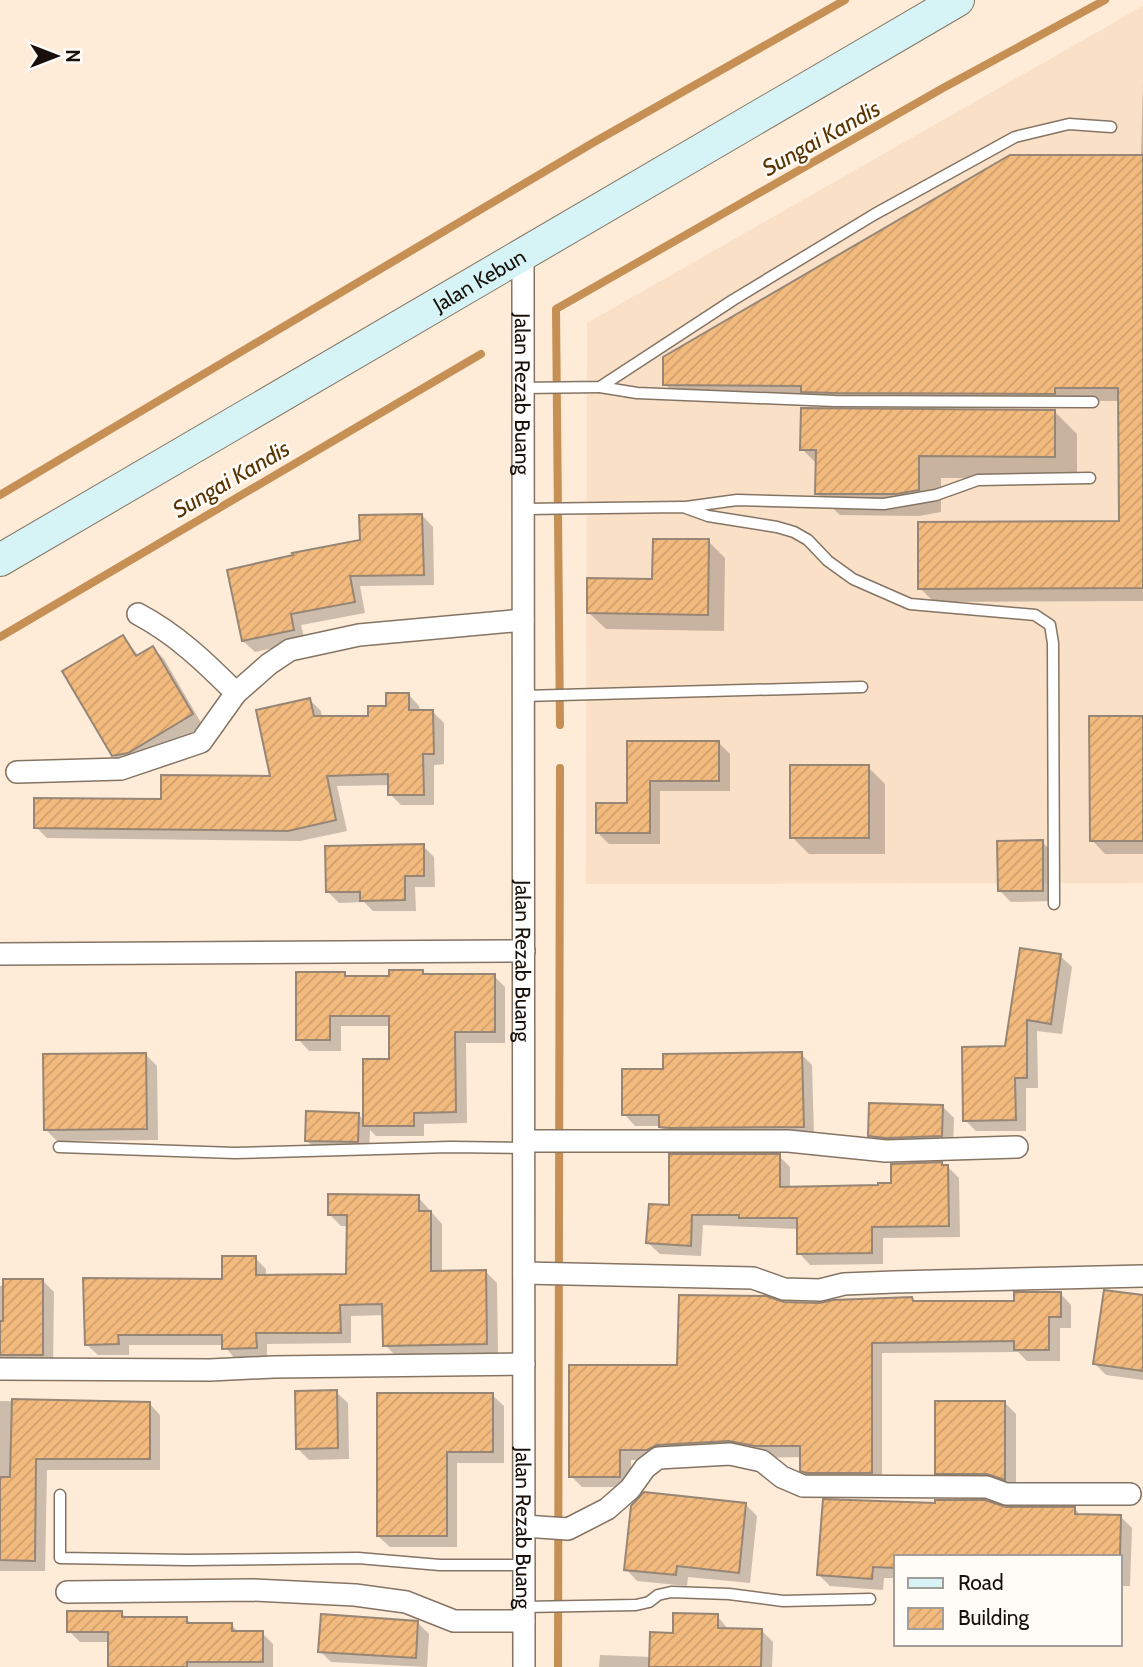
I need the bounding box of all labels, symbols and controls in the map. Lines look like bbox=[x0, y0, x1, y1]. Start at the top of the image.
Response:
north arrow bbox=[21, 21, 91, 91]
text: N bbox=[61, 49, 84, 63]
water label: Sungai Kandis bbox=[757, 94, 885, 182]
street label: Jalan Kebun bbox=[427, 243, 530, 317]
street label: Jalan Rezab Buang bbox=[511, 312, 536, 476]
water label: Sungai Kandis bbox=[167, 434, 295, 524]
street label: Jalan Rezab Buang bbox=[511, 879, 536, 1043]
street label: Jalan Rezab Buang bbox=[511, 1446, 536, 1610]
legend bbox=[894, 1555, 1122, 1646]
text: Road bbox=[958, 1570, 1004, 1595]
text: Building bbox=[958, 1605, 1030, 1630]

